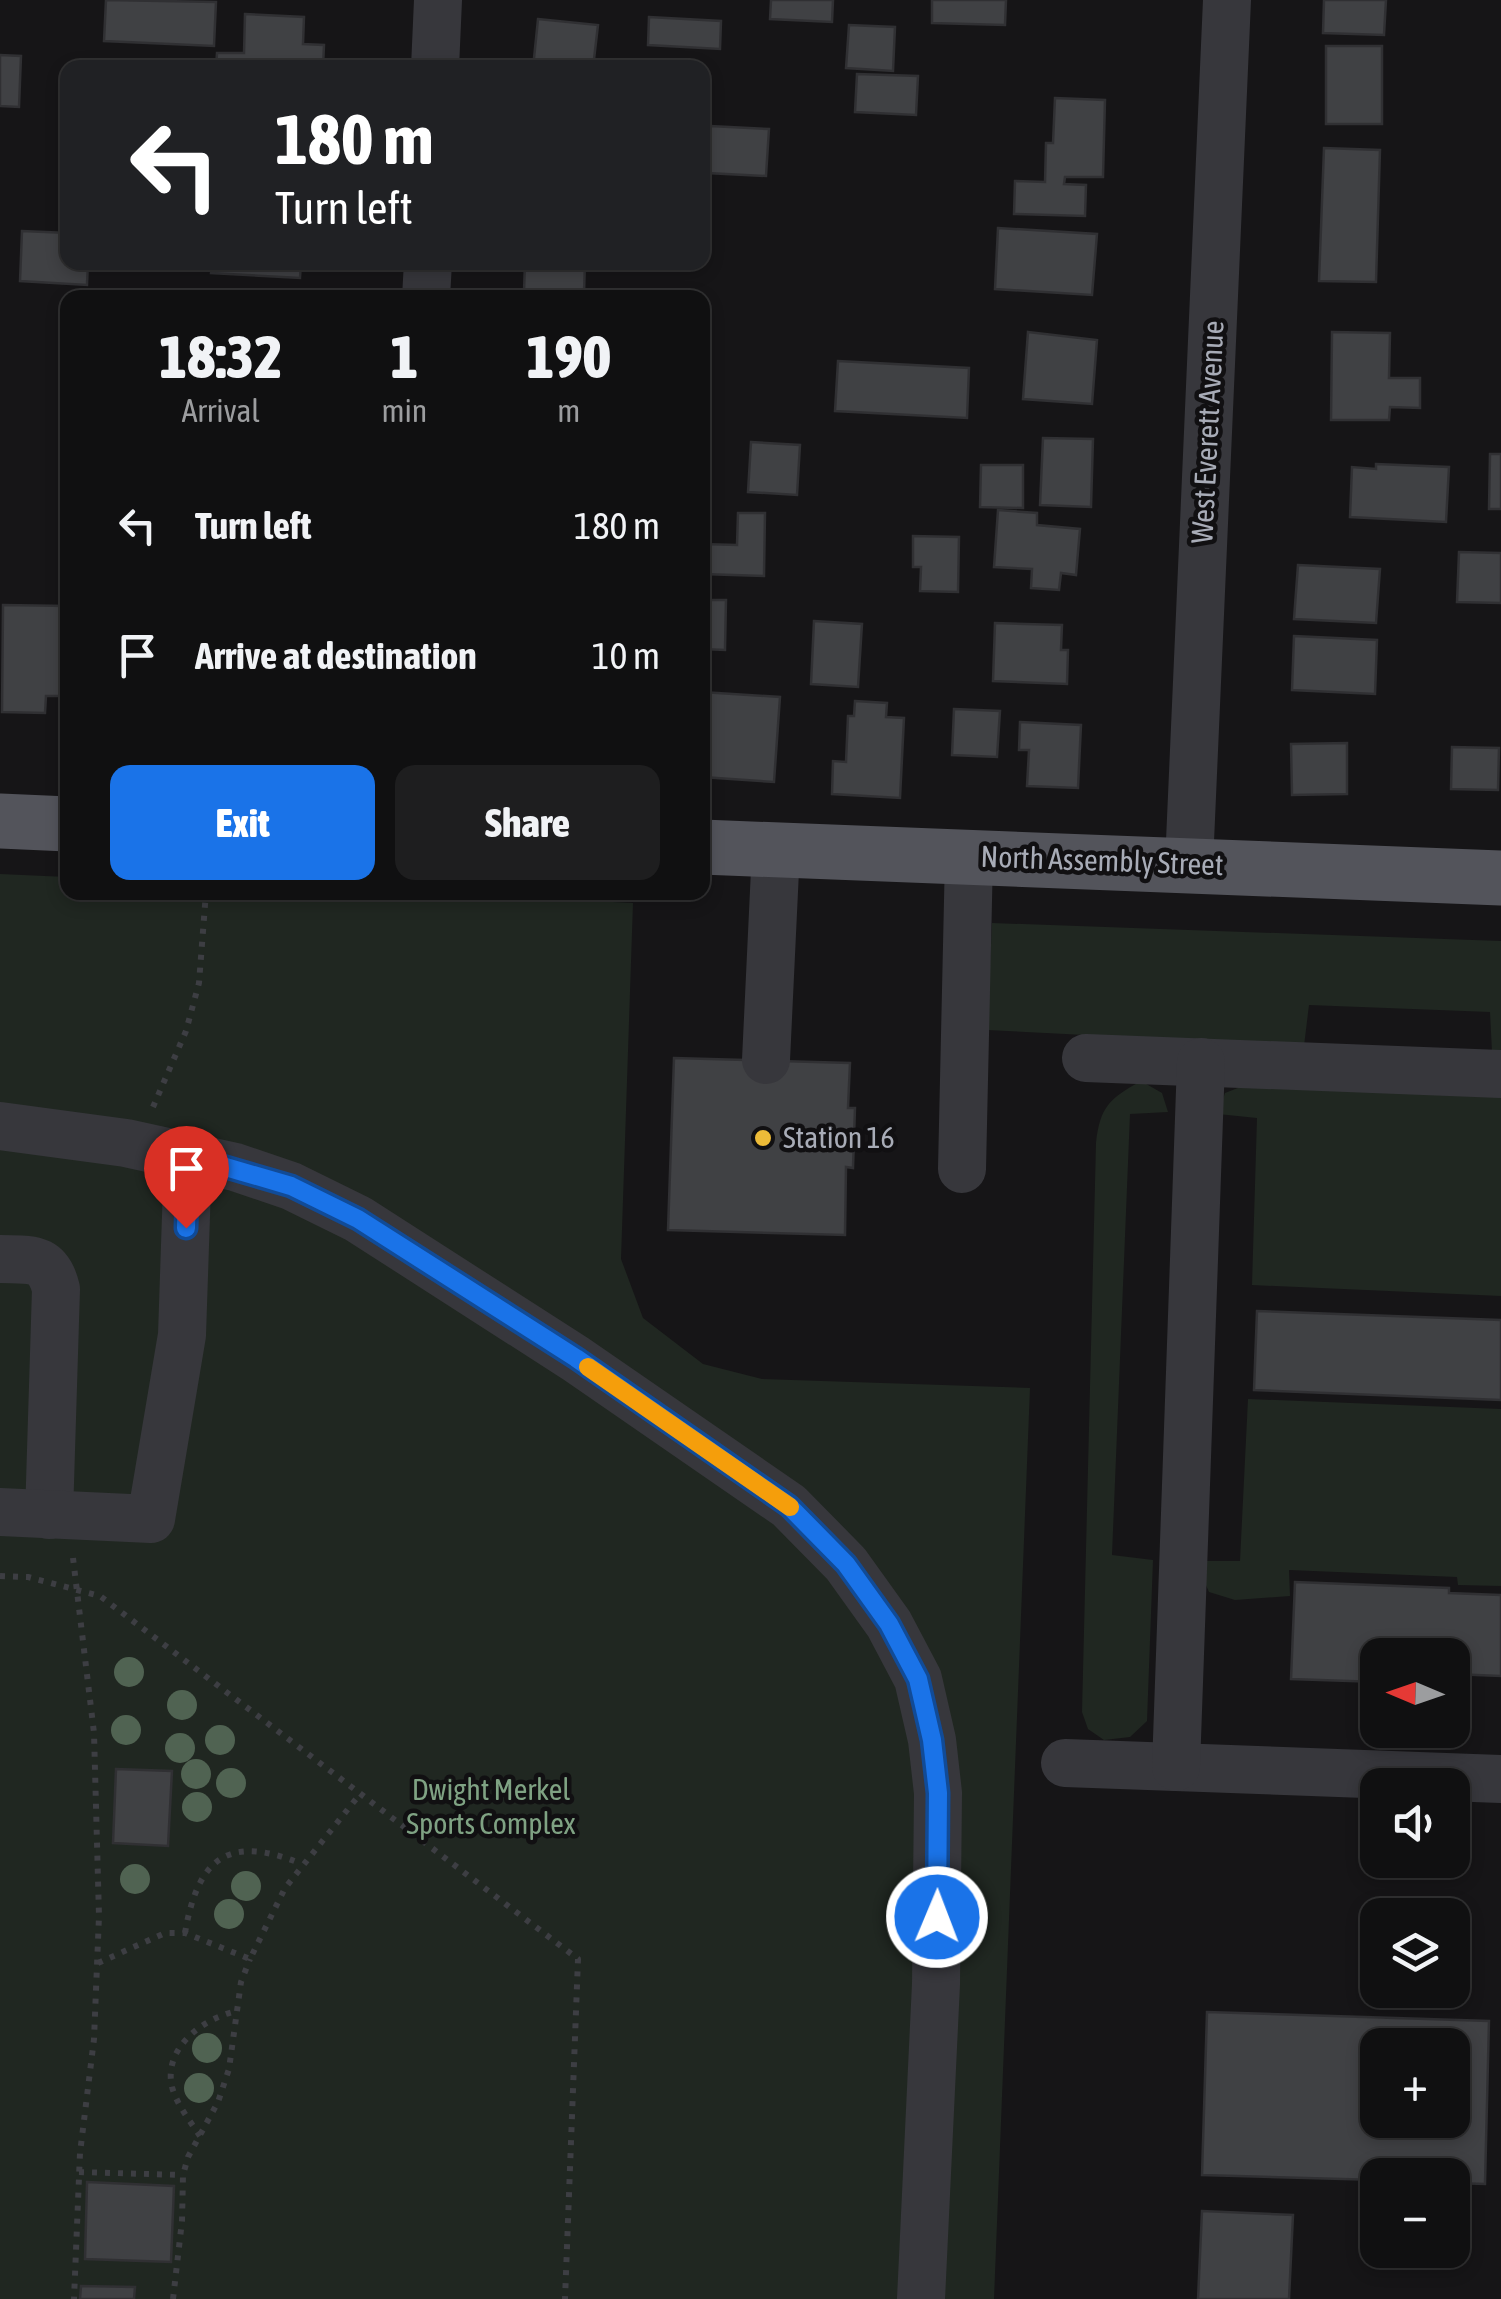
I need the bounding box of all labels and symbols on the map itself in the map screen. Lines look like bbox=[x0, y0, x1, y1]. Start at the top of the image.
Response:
street label: West Everett Avenue bbox=[1184, 320, 1230, 544]
street label: North Assembly Street bbox=[980, 839, 1224, 881]
place label: Station 16 bbox=[783, 1120, 895, 1154]
pin bbox=[144, 1126, 229, 1229]
marker: Station 16 bbox=[752, 1127, 774, 1149]
north arrow bbox=[1360, 1638, 1470, 1748]
park label: Dwight Merkel Sports Complex bbox=[406, 1772, 576, 1840]
position arrow bbox=[885, 1865, 989, 1969]

